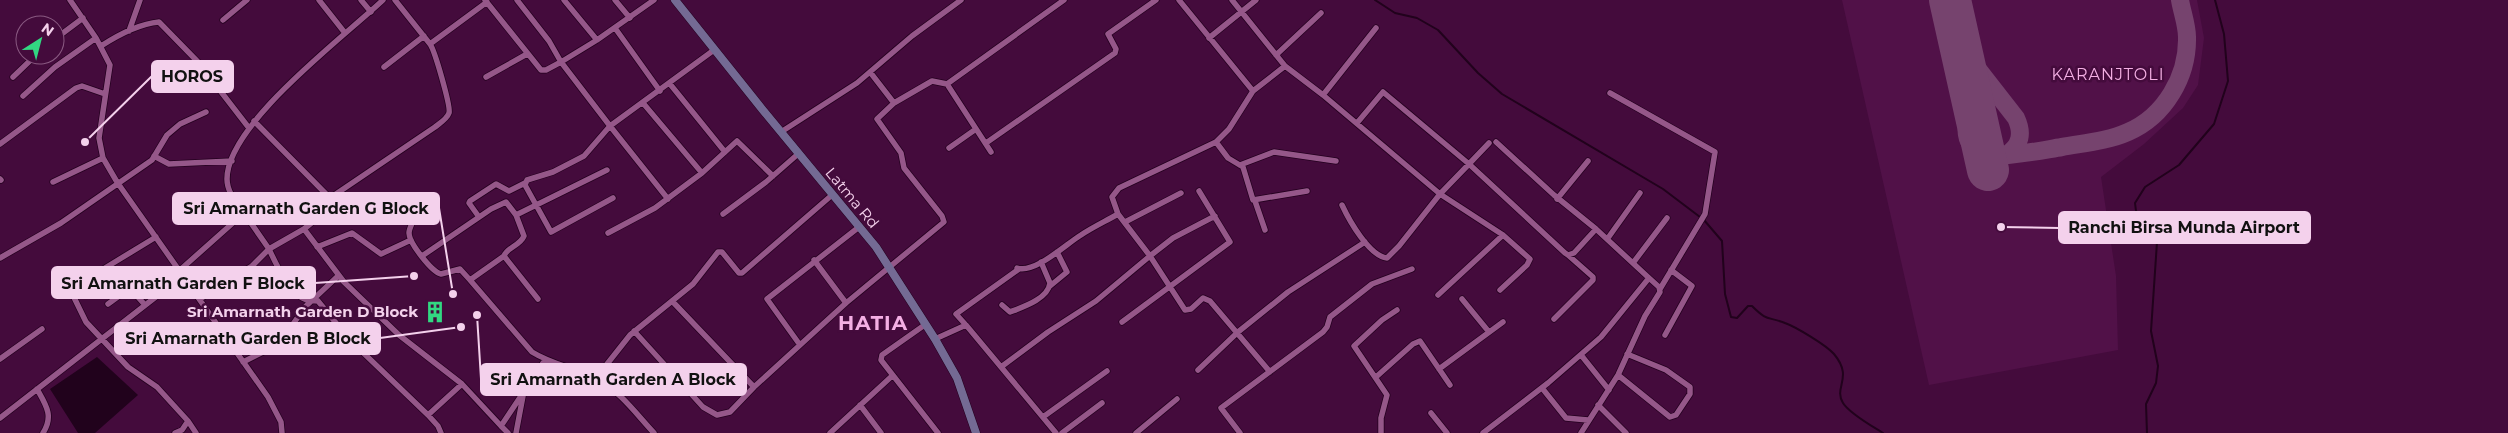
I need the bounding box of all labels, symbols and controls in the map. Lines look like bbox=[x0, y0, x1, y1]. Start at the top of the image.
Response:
north arrow bbox=[15, 15, 65, 65]
text: N bbox=[38, 19, 58, 40]
callout: HOROS bbox=[152, 61, 233, 92]
district label: KARANJTOLI bbox=[2052, 65, 2164, 84]
text: HOROS bbox=[161, 67, 223, 86]
street label: Latma Rd bbox=[821, 163, 883, 232]
callout: Sri Amarnath Garden G Block bbox=[173, 193, 439, 224]
text: Sri Amarnath Garden G Block bbox=[183, 199, 429, 218]
callout: Ranchi Birsa Munda Airport bbox=[2059, 212, 2310, 243]
text: Ranchi Birsa Munda Airport bbox=[2068, 218, 2300, 237]
callout: Sri Amarnath Garden F Block bbox=[52, 267, 315, 298]
text: Sri Amarnath Garden F Block bbox=[61, 274, 305, 293]
building icon: Sri Amarnath Garden D Block bbox=[422, 299, 448, 325]
place label: Sri Amarnath Garden D Block bbox=[187, 302, 418, 321]
district label: HATIA bbox=[838, 311, 908, 335]
callout: Sri Amarnath Garden B Block bbox=[115, 323, 380, 354]
text: Sri Amarnath Garden B Block bbox=[125, 329, 371, 348]
callout: Sri Amarnath Garden A Block bbox=[481, 364, 746, 395]
text: Sri Amarnath Garden A Block bbox=[490, 370, 736, 389]

